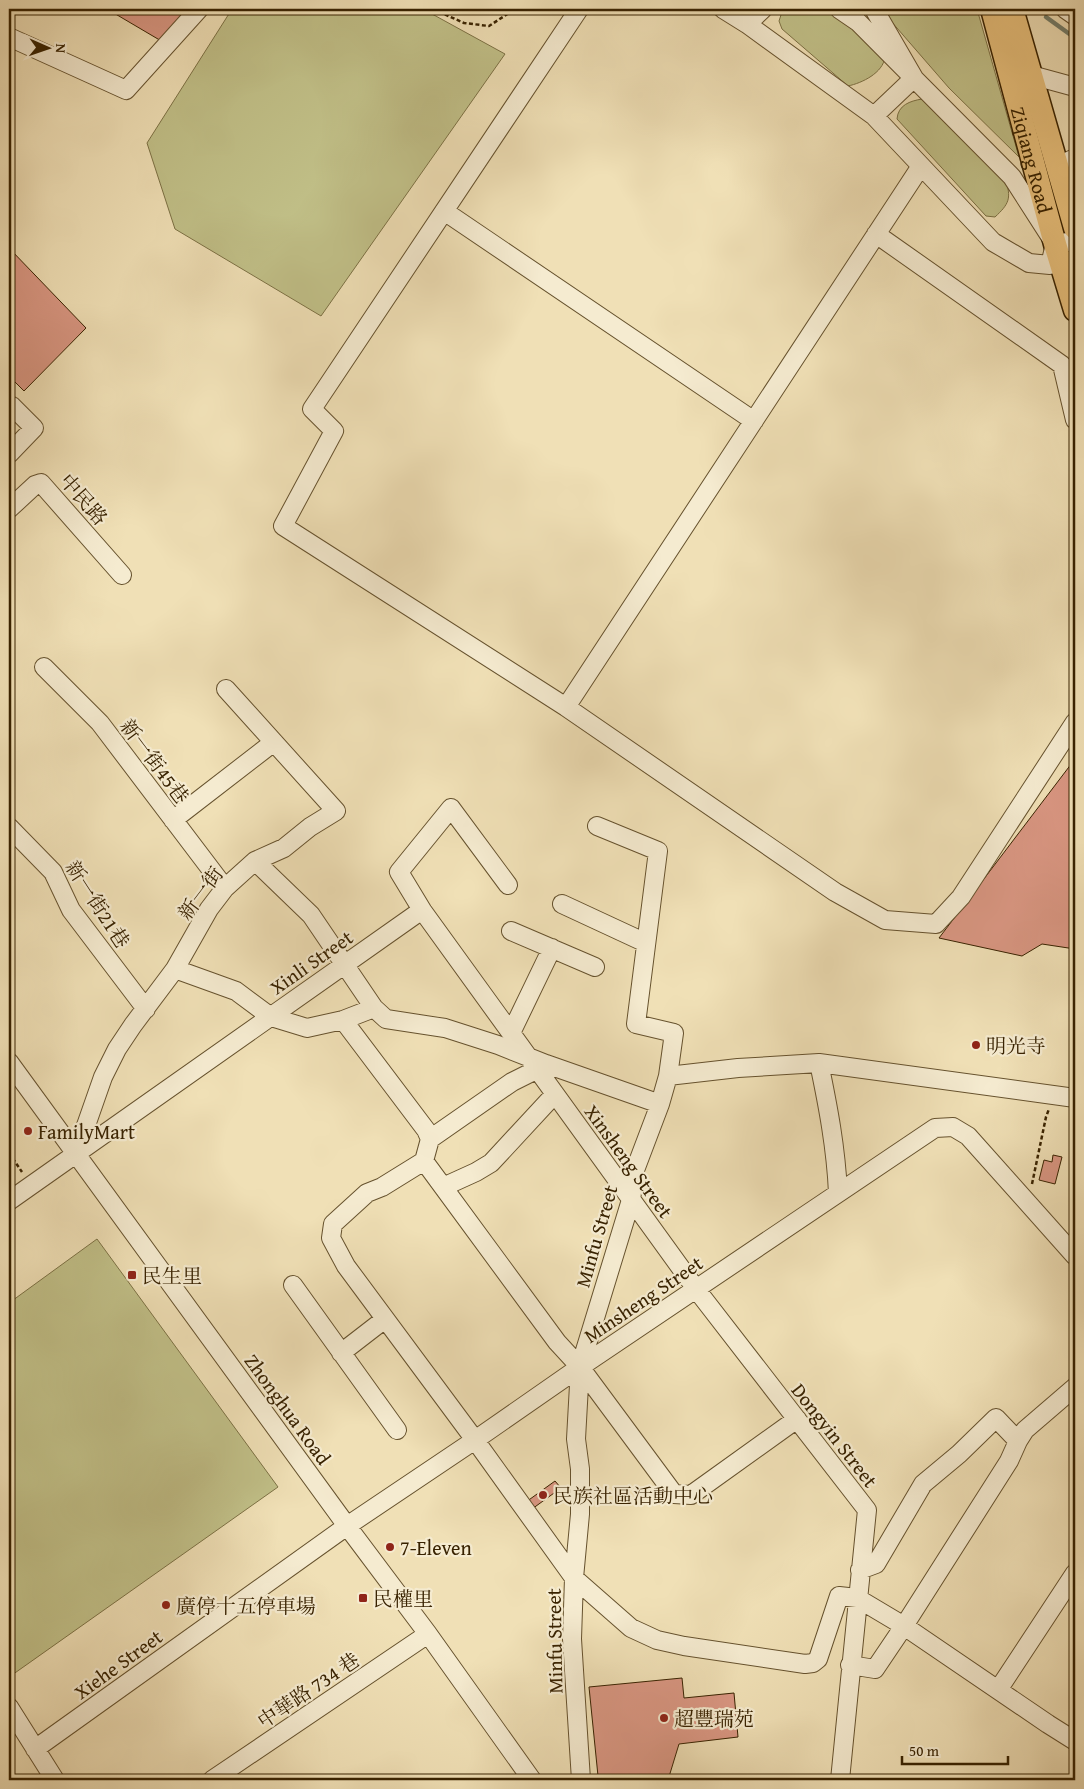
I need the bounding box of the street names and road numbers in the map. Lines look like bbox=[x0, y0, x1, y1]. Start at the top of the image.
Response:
street label: Ziqiang Road bbox=[1004, 103, 1061, 217]
street label: 中民路 bbox=[53, 467, 115, 531]
street label: 新一街45巷 bbox=[114, 713, 196, 809]
street label: 新一街21巷 bbox=[59, 854, 137, 954]
street label: 新一街 bbox=[170, 860, 230, 926]
street label: Xinli Street bbox=[264, 923, 358, 1001]
street label: Xinsheng Street bbox=[578, 1098, 680, 1224]
street label: Minfu Street bbox=[568, 1181, 624, 1291]
street label: Minsheng Street bbox=[578, 1248, 708, 1350]
street label: Zhonghua Road bbox=[238, 1347, 338, 1471]
street label: Dongyin Street bbox=[785, 1377, 885, 1493]
street label: Minfu Street bbox=[539, 1588, 569, 1694]
street label: Xiehe Street bbox=[68, 1622, 168, 1706]
street label: 中華路 734 巷 bbox=[251, 1645, 365, 1735]

